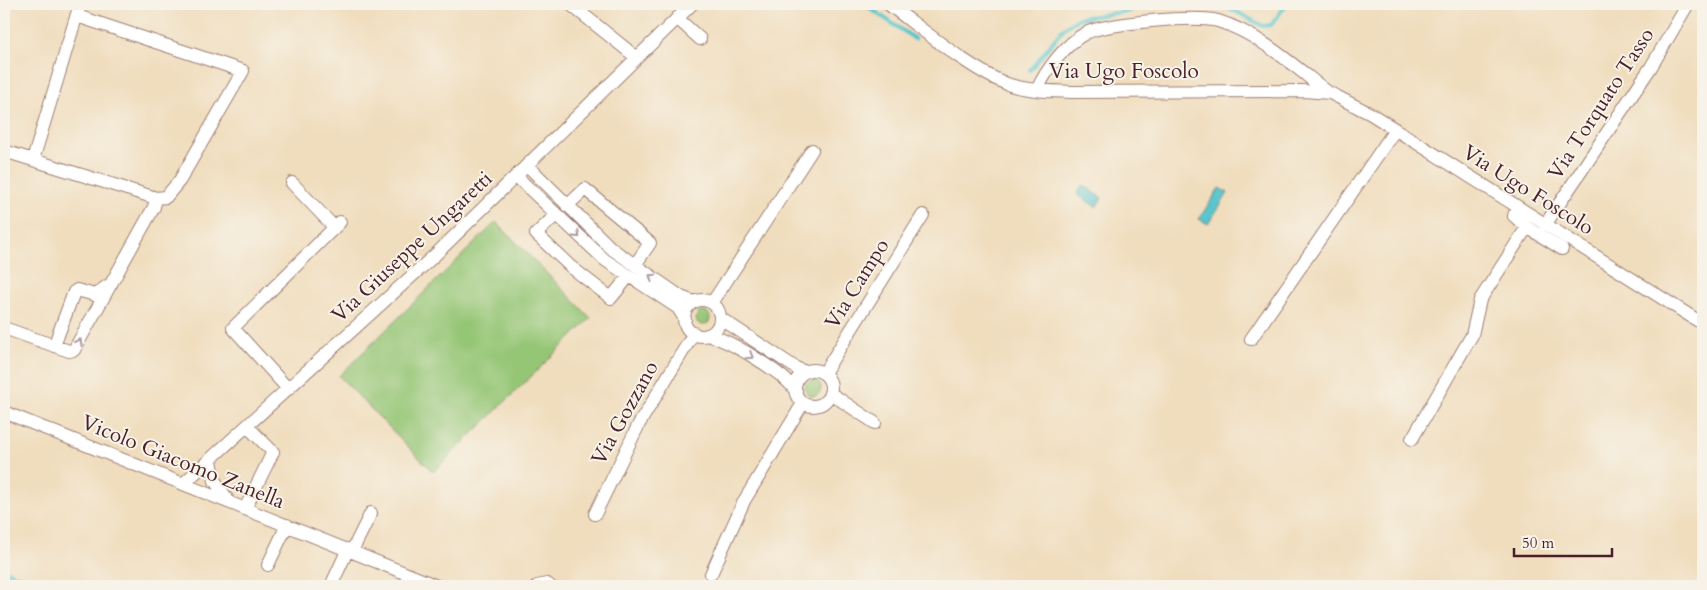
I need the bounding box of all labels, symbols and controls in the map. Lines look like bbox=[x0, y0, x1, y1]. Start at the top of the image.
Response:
street label: Via Torquato Tasso bbox=[1541, 22, 1661, 186]
street label: Via Ugo Foscolo bbox=[1049, 57, 1199, 86]
street label: Via Ugo Foscolo bbox=[1457, 138, 1599, 242]
street label: Via Giuseppe Ungaretti bbox=[325, 165, 499, 329]
one-way arrow bbox=[571, 229, 580, 238]
street label: Via Campo bbox=[818, 233, 896, 335]
one-way arrow bbox=[649, 274, 658, 283]
one-way arrow bbox=[72, 338, 82, 347]
one-way arrow bbox=[745, 350, 754, 359]
street label: Via Gozzano bbox=[584, 356, 666, 470]
street label: Vicolo Giacomo Zanella bbox=[77, 408, 289, 516]
scale bar bbox=[1514, 525, 1612, 557]
text: 50 m bbox=[1522, 533, 1554, 553]

